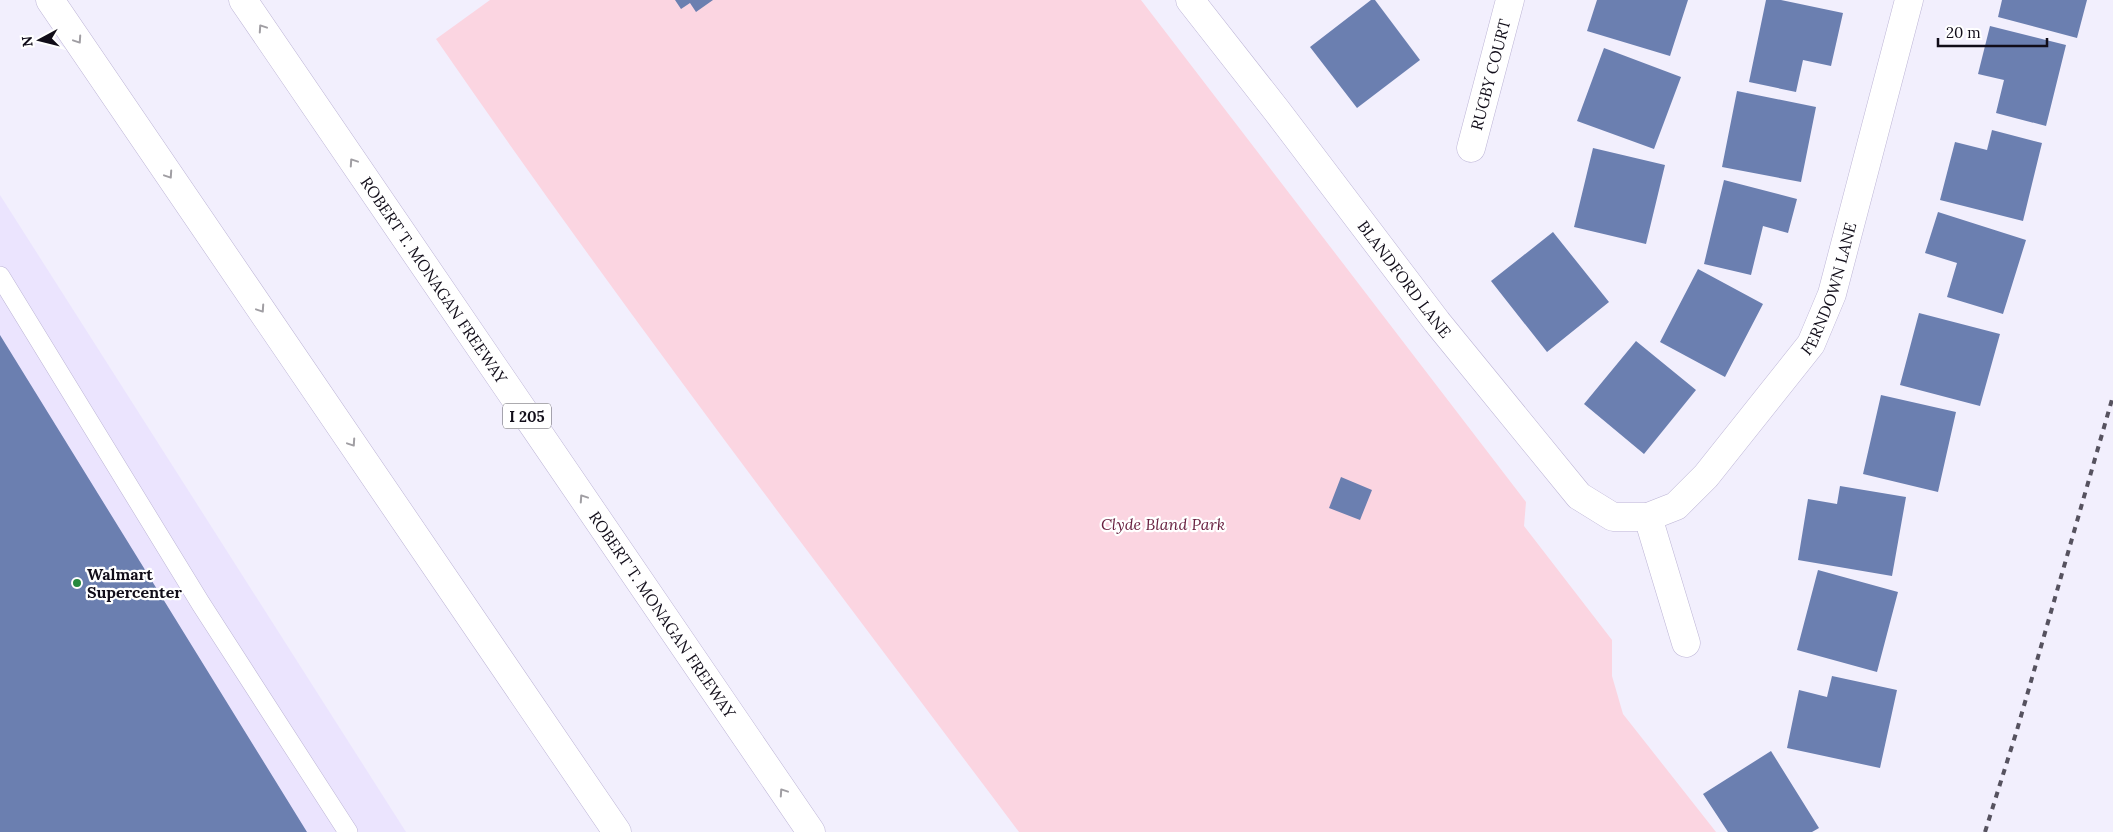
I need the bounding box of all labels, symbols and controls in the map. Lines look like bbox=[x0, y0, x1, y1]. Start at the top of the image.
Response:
north arrow bbox=[15, 15, 65, 65]
scale bar bbox=[1938, 15, 2047, 47]
street label: RUGBY COURT bbox=[1466, 17, 1515, 132]
text: 20 m bbox=[1946, 23, 1981, 42]
one-way arrow bbox=[259, 24, 268, 33]
text: N bbox=[17, 35, 37, 48]
one-way arrow bbox=[71, 35, 81, 44]
one-way arrow bbox=[350, 158, 359, 168]
one-way arrow bbox=[163, 169, 172, 178]
street label: ROBERT T. MONAGAN FREEWAY bbox=[356, 173, 512, 388]
street label: BLANDFORD LANE bbox=[1353, 216, 1456, 342]
street label: FERNDOWN LANE bbox=[1796, 220, 1860, 359]
one-way arrow bbox=[255, 303, 264, 313]
road number: I 205 bbox=[503, 404, 551, 428]
one-way arrow bbox=[346, 437, 355, 447]
one-way arrow bbox=[580, 495, 589, 504]
street label: ROBERT T. MONAGAN FREEWAY bbox=[585, 507, 741, 722]
park label: Clyde Bland Park bbox=[1101, 514, 1225, 534]
place label: Walmart Supercenter bbox=[87, 564, 182, 602]
marker: Walmart Supercenter bbox=[71, 577, 83, 589]
one-way arrow bbox=[780, 788, 789, 798]

